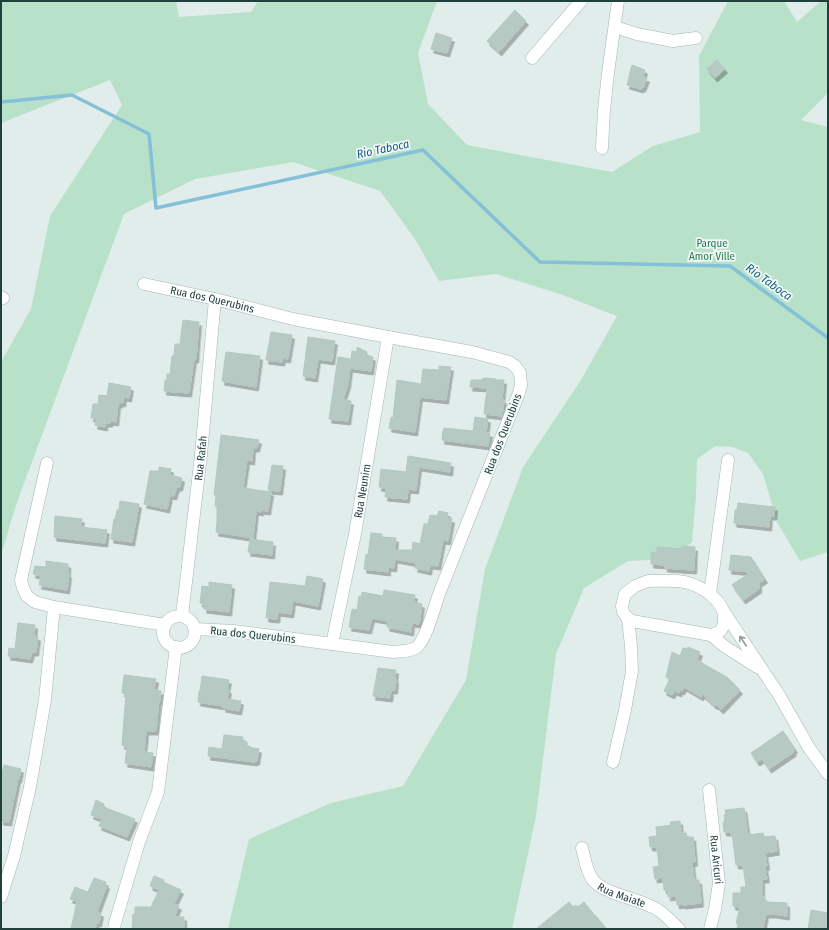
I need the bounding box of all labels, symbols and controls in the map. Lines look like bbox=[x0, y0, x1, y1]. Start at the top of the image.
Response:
water label: Rio Taboca bbox=[355, 137, 411, 161]
park label: Parque Amor Ville bbox=[689, 237, 735, 263]
water label: Rio Taboca bbox=[743, 261, 795, 303]
street label: Rua dos Querubins bbox=[169, 283, 256, 315]
street label: Rua dos Querubins bbox=[482, 391, 524, 476]
street label: Rua Rafah bbox=[192, 435, 209, 481]
street label: Rua Neunim bbox=[351, 463, 373, 519]
street label: Rua dos Querubins bbox=[210, 624, 296, 646]
one-way arrow bbox=[739, 636, 747, 647]
street label: Rua Aricuri bbox=[707, 834, 726, 885]
street label: Rua Maiate bbox=[595, 880, 647, 910]

